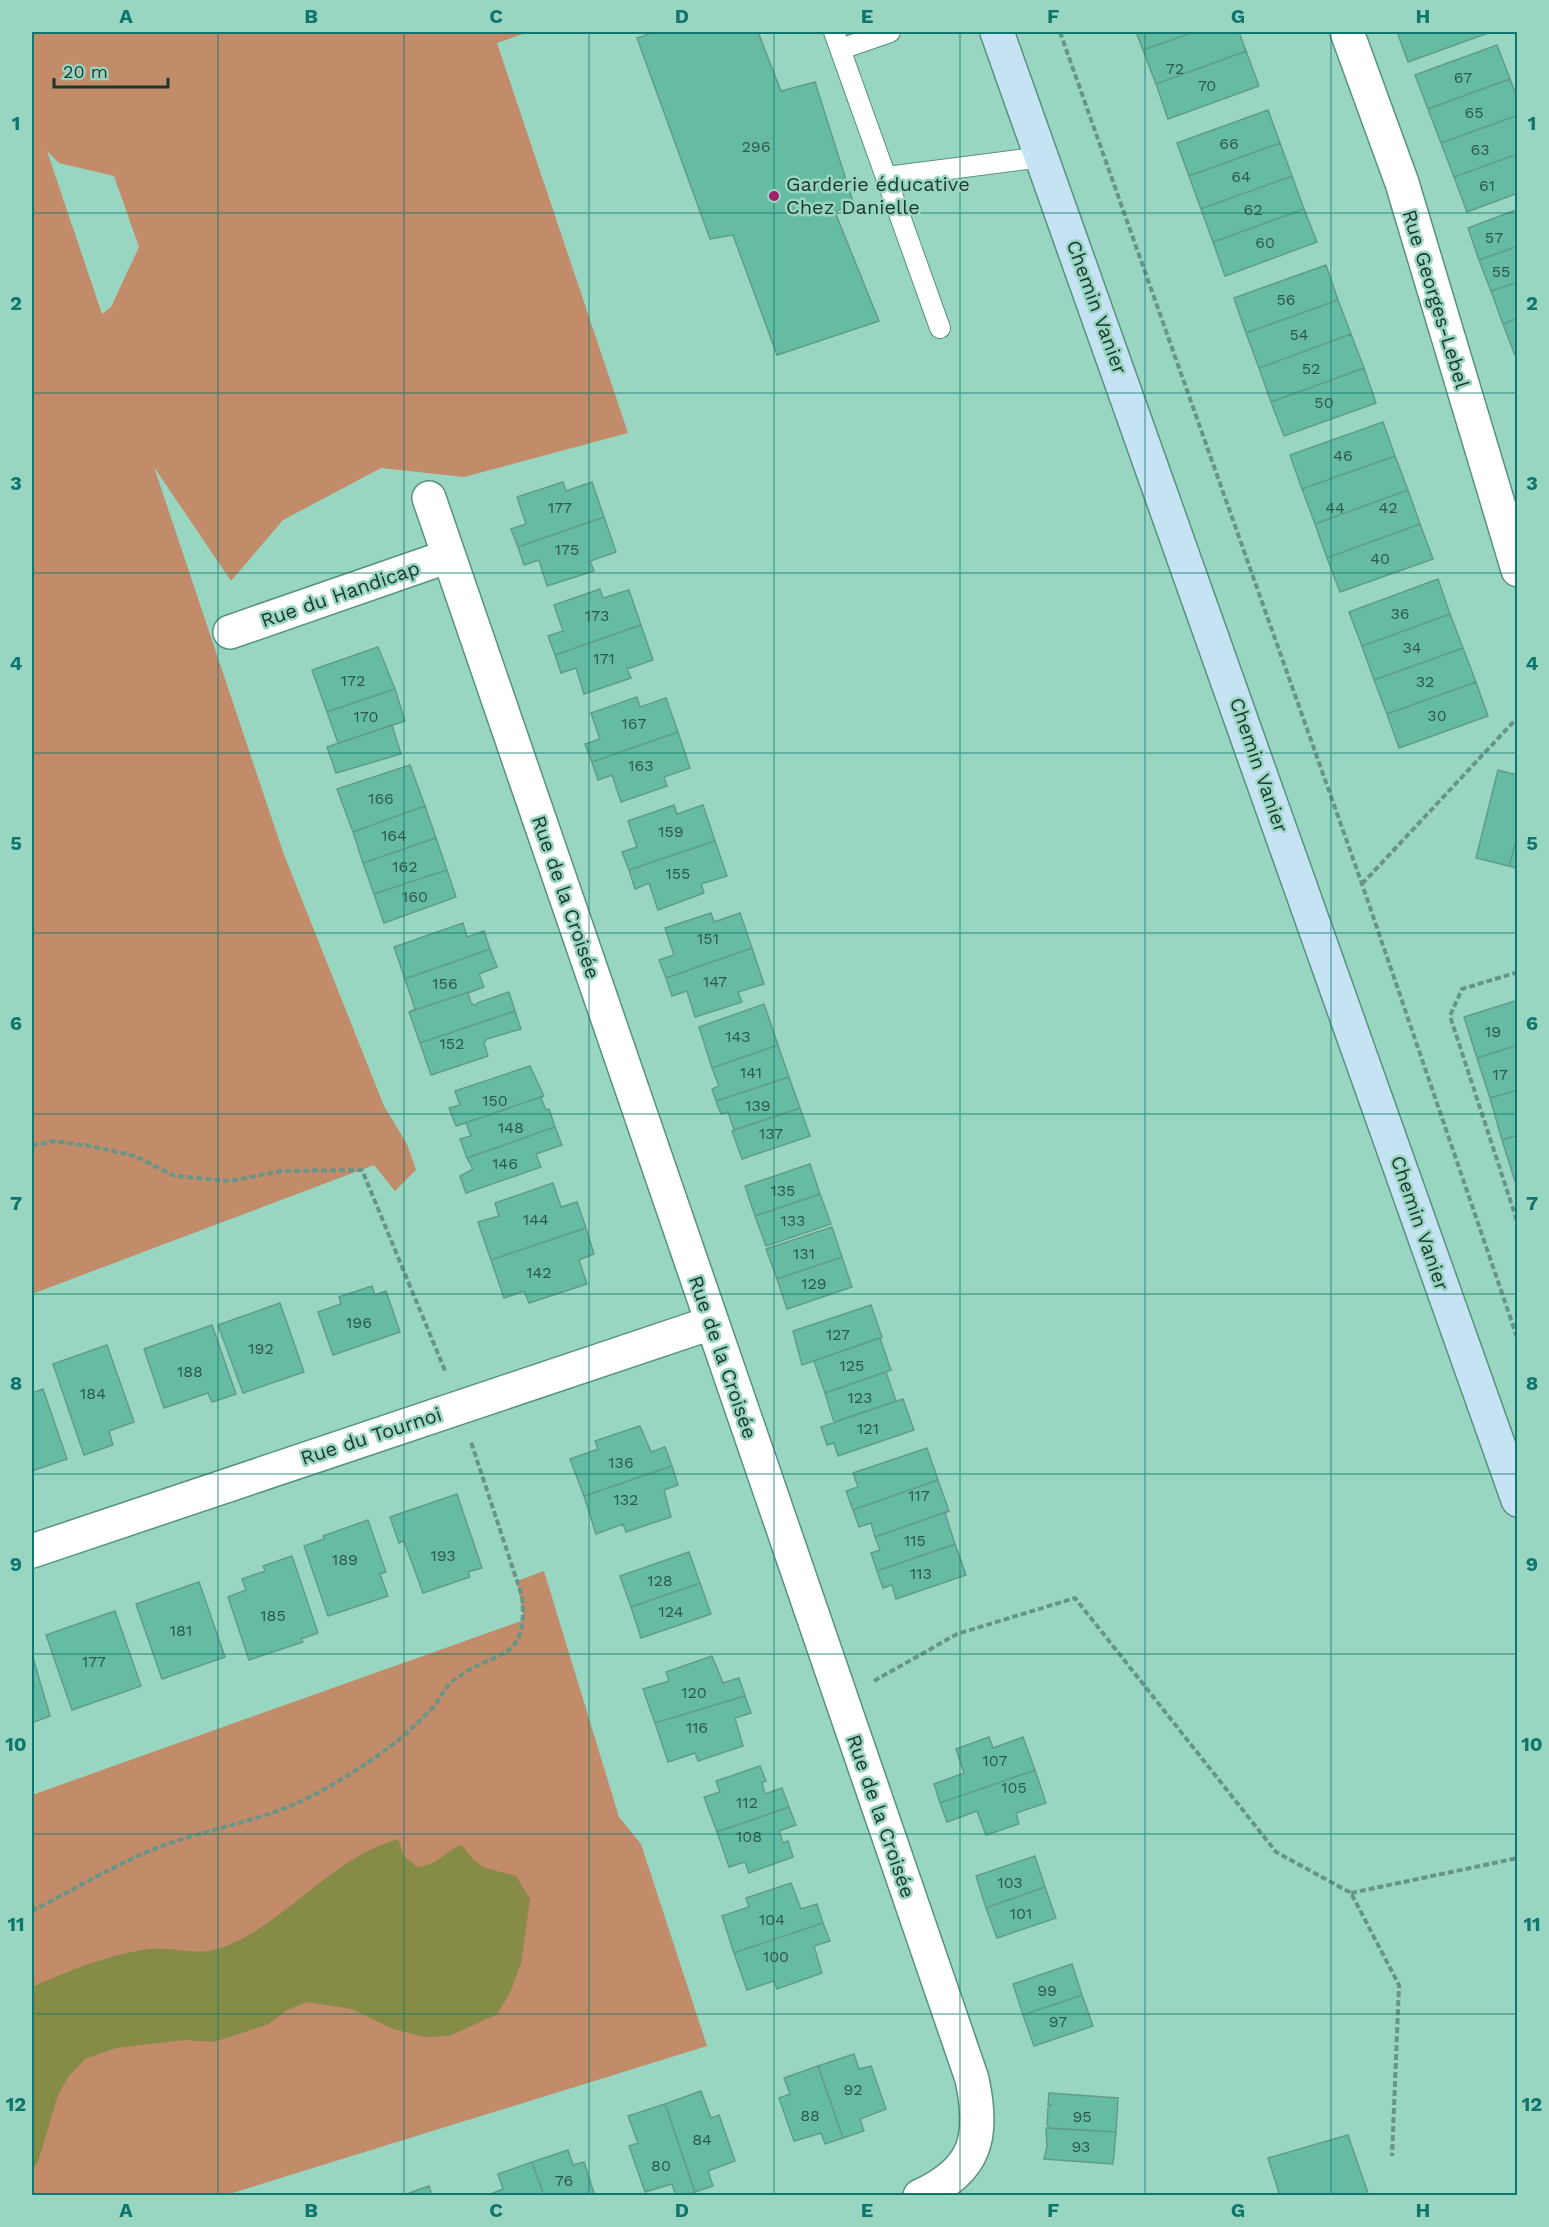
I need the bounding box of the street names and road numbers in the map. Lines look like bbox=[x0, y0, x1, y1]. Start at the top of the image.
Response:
street label: Rue Georges-Lebel bbox=[1397, 207, 1475, 391]
street label: Chemin Vanier bbox=[1062, 237, 1132, 377]
street label: Rue du Handicap bbox=[257, 556, 423, 632]
street label: Chemin Vanier bbox=[1225, 694, 1293, 836]
street label: Rue de la Croisée bbox=[527, 812, 605, 982]
street label: Chemin Vanier bbox=[1386, 1152, 1454, 1294]
street label: Rue de la Croisée bbox=[684, 1272, 762, 1442]
street label: Rue du Tournoi bbox=[297, 1402, 445, 1470]
street label: Rue de la Croisée bbox=[842, 1731, 920, 1901]

